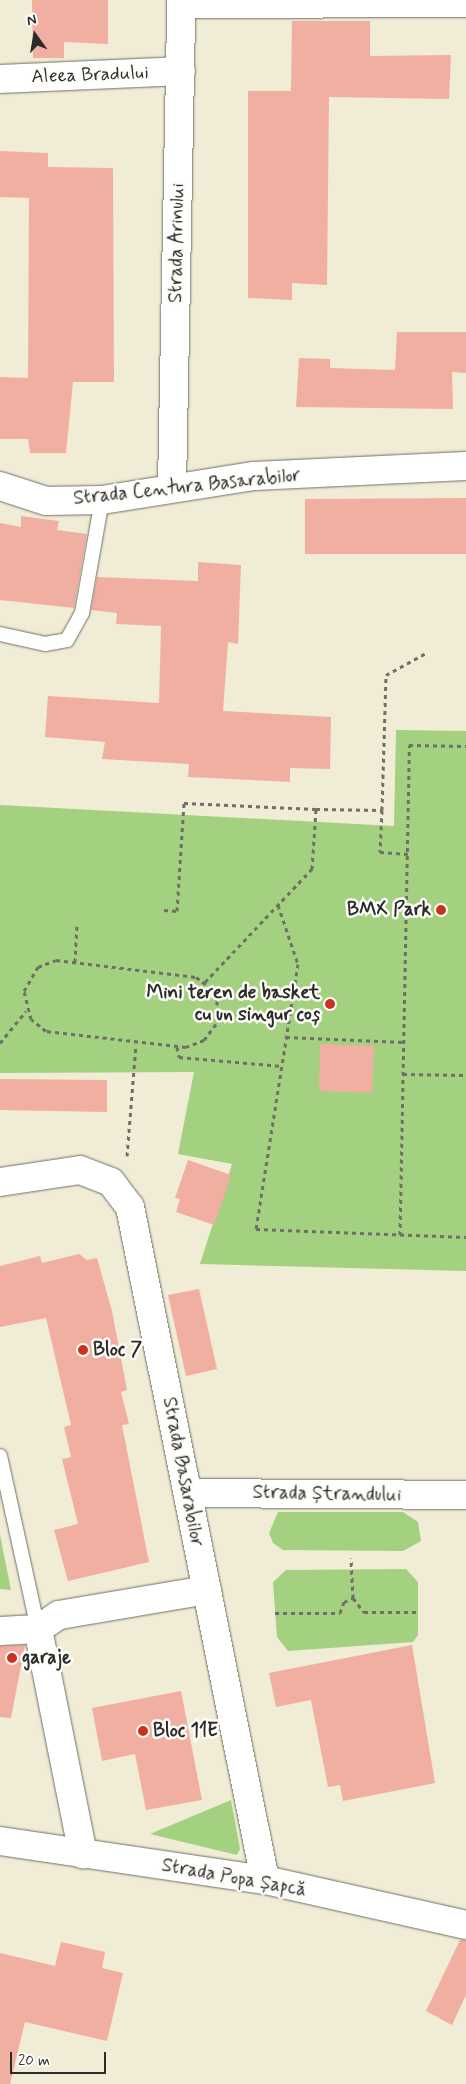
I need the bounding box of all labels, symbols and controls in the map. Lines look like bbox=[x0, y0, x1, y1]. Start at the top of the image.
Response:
north arrow bbox=[10, 10, 60, 60]
text: N bbox=[25, 11, 38, 30]
street label: Aleea Bradului bbox=[31, 62, 149, 88]
street label: Strada Arinului bbox=[165, 182, 189, 304]
street label: Strada Centura Basarabilor bbox=[72, 464, 302, 510]
place label: BMX Park bbox=[347, 899, 431, 921]
marker: BMX Park bbox=[435, 904, 447, 916]
place label: Mini teren de basket cu un singur coș bbox=[142, 982, 320, 1026]
marker: Mini teren de basket cu un singur coș bbox=[324, 998, 336, 1010]
place label: Bloc 7 bbox=[93, 1339, 142, 1361]
marker: Bloc 7 bbox=[77, 1344, 89, 1356]
street label: Strada Basarabilor bbox=[157, 1394, 209, 1550]
street label: Strada Ștrandului bbox=[252, 1481, 402, 1507]
place label: garaje bbox=[22, 1647, 71, 1669]
marker: garaje bbox=[6, 1652, 18, 1664]
place label: Bloc 11E bbox=[153, 1720, 218, 1742]
marker: Bloc 11E bbox=[137, 1725, 149, 1737]
street label: Strada Popa Șapcă bbox=[161, 1854, 307, 1902]
scale bar bbox=[12, 2042, 109, 2074]
text: 20 m bbox=[18, 2051, 50, 2071]

